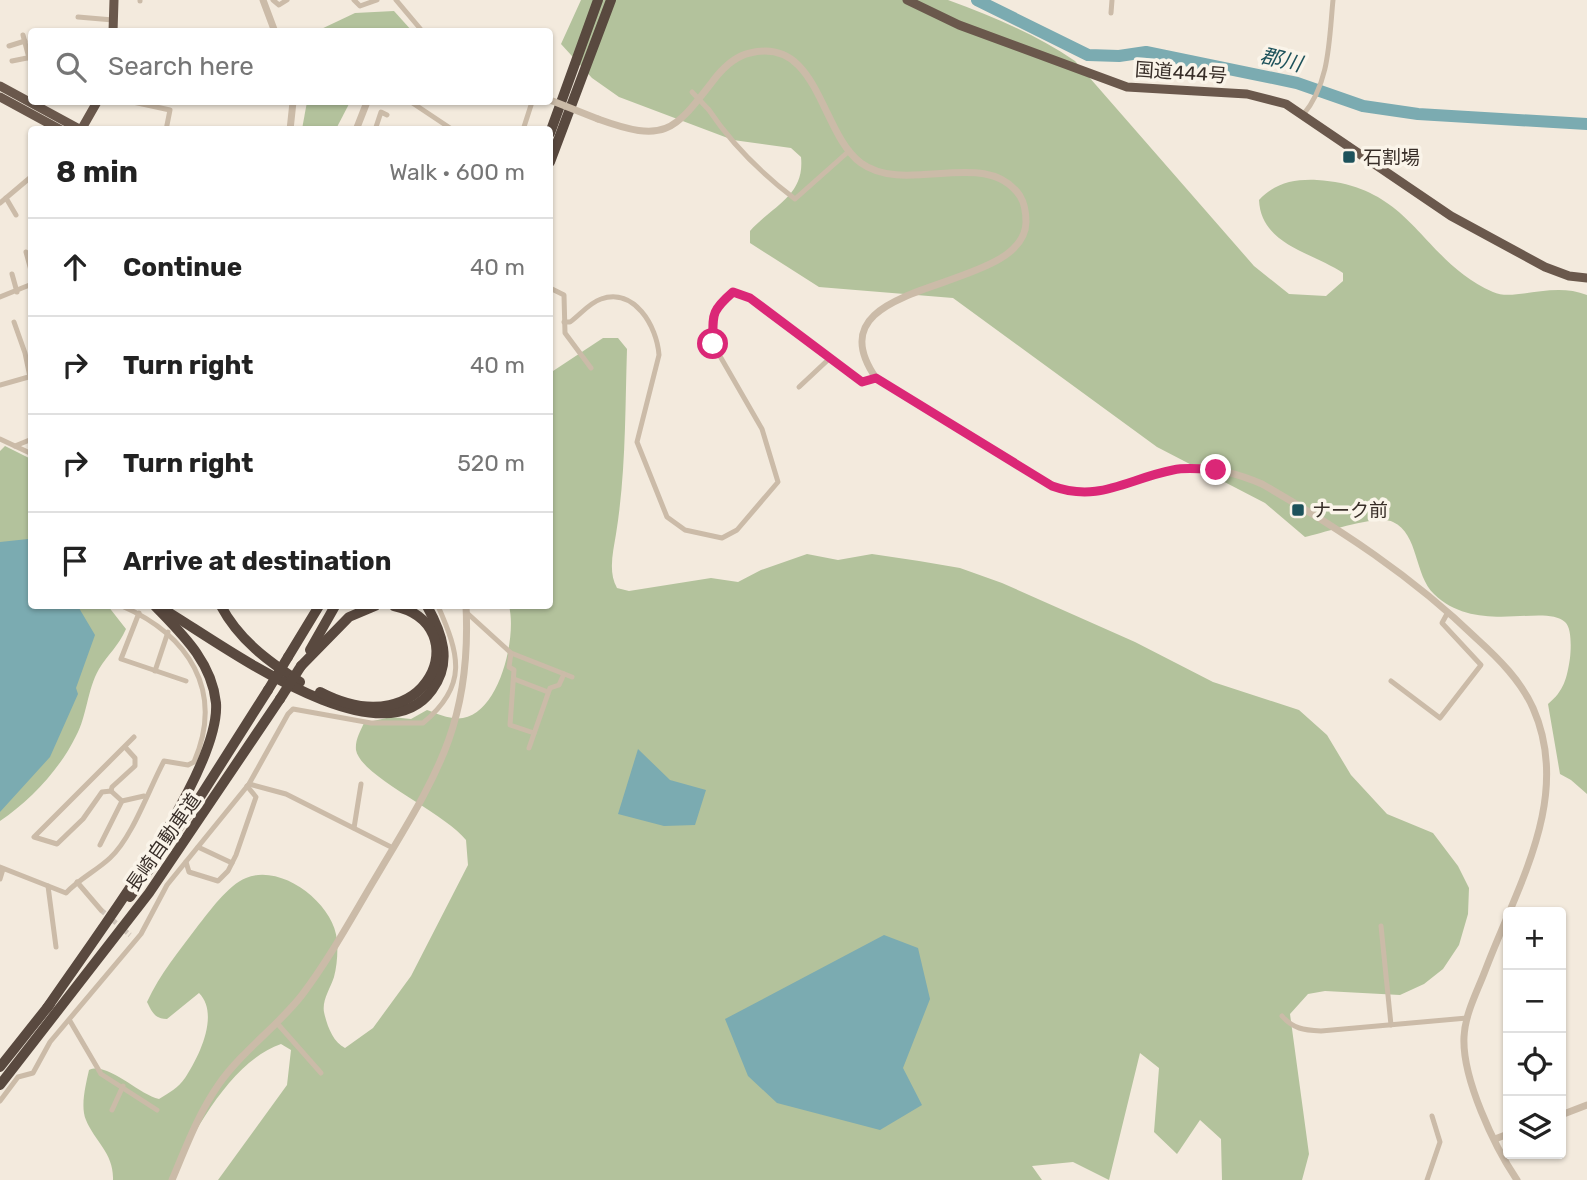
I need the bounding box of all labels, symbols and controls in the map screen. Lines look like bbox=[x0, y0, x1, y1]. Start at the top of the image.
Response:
search box bbox=[28, 28, 553, 105]
water label: 郡川 bbox=[1258, 43, 1306, 77]
icon: search bbox=[52, 48, 90, 86]
text: Search here bbox=[108, 51, 254, 82]
street label: 国道444号 bbox=[1134, 58, 1228, 87]
place label: 石割場 bbox=[1363, 146, 1420, 169]
marker: 石割場 bbox=[1341, 149, 1357, 165]
text: 8 min bbox=[56, 154, 138, 190]
text: Walk · 600 m bbox=[389, 158, 525, 186]
icon: ahead bbox=[56, 248, 94, 286]
text: Continue bbox=[123, 252, 242, 283]
text: 40 m bbox=[470, 253, 525, 281]
route start bbox=[697, 328, 728, 359]
icon: right bbox=[56, 346, 94, 384]
text: Turn right bbox=[123, 350, 253, 381]
text: 40 m bbox=[470, 351, 525, 379]
icon: right bbox=[56, 444, 94, 482]
text: Turn right bbox=[123, 448, 253, 479]
text: 520 m bbox=[457, 449, 525, 477]
route end bbox=[1200, 454, 1231, 485]
place label: ナーク前 bbox=[1312, 499, 1388, 522]
marker: ナーク前 bbox=[1290, 502, 1306, 518]
icon: arrive bbox=[56, 542, 94, 580]
text: Arrive at destination bbox=[123, 546, 391, 577]
street label: 長崎自動車道 bbox=[121, 789, 206, 896]
map controls bbox=[1503, 907, 1566, 1159]
button: + bbox=[1503, 907, 1566, 970]
button: − bbox=[1503, 970, 1566, 1033]
button: locate bbox=[1503, 1033, 1566, 1096]
button: layers bbox=[1503, 1096, 1566, 1159]

